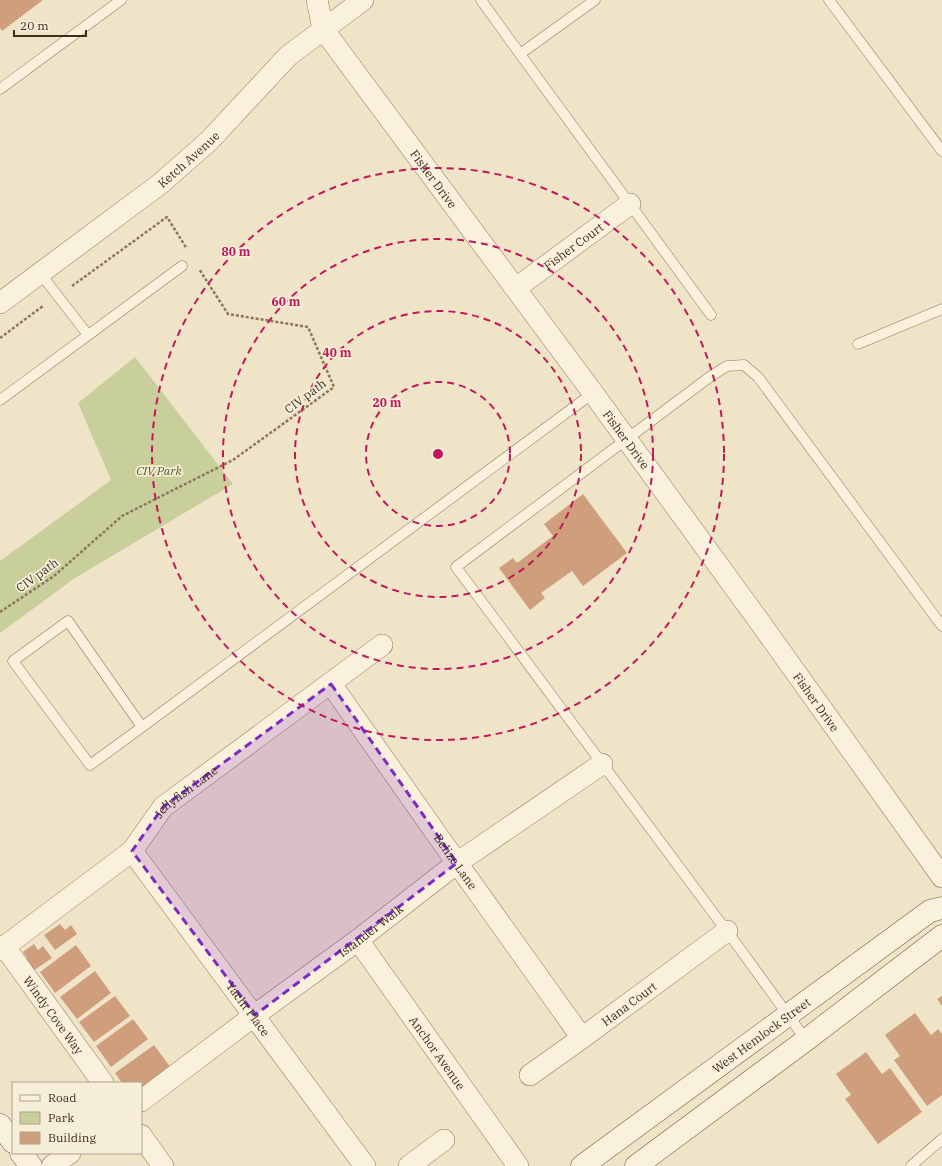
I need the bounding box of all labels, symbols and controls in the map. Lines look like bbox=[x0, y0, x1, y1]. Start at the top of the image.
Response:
scale bar bbox=[14, 12, 86, 38]
text: 20 m bbox=[20, 18, 49, 33]
street label: Ketch Avenue bbox=[154, 128, 222, 190]
street label: Fisher Drive bbox=[407, 146, 461, 211]
street label: Fisher Court bbox=[540, 219, 606, 273]
text: 80 m bbox=[222, 244, 251, 259]
text: 60 m bbox=[272, 294, 301, 309]
text: 40 m bbox=[323, 345, 352, 360]
street label: CIV path bbox=[281, 375, 329, 417]
text: 20 m bbox=[373, 395, 402, 410]
street label: Fisher Drive bbox=[600, 407, 653, 472]
centre of rings bbox=[431, 447, 445, 461]
park label: CIV Park bbox=[136, 463, 182, 478]
street label: CIV path bbox=[13, 554, 61, 595]
street label: Fisher Drive bbox=[790, 669, 843, 734]
street label: Jellyfish Lane bbox=[150, 762, 220, 821]
street label: Belize Lane bbox=[431, 831, 481, 892]
street label: Islander Walk bbox=[335, 901, 406, 960]
street label: Windy Cove Way bbox=[20, 973, 87, 1057]
street label: Yacht Place bbox=[223, 978, 274, 1039]
street label: Hana Court bbox=[598, 978, 659, 1029]
street label: West Hemlock Street bbox=[709, 994, 813, 1076]
street label: Anchor Avenue bbox=[407, 1013, 469, 1092]
legend bbox=[12, 1082, 142, 1154]
text: Road bbox=[48, 1090, 77, 1105]
text: Park bbox=[48, 1110, 74, 1125]
text: Building bbox=[48, 1130, 96, 1145]

